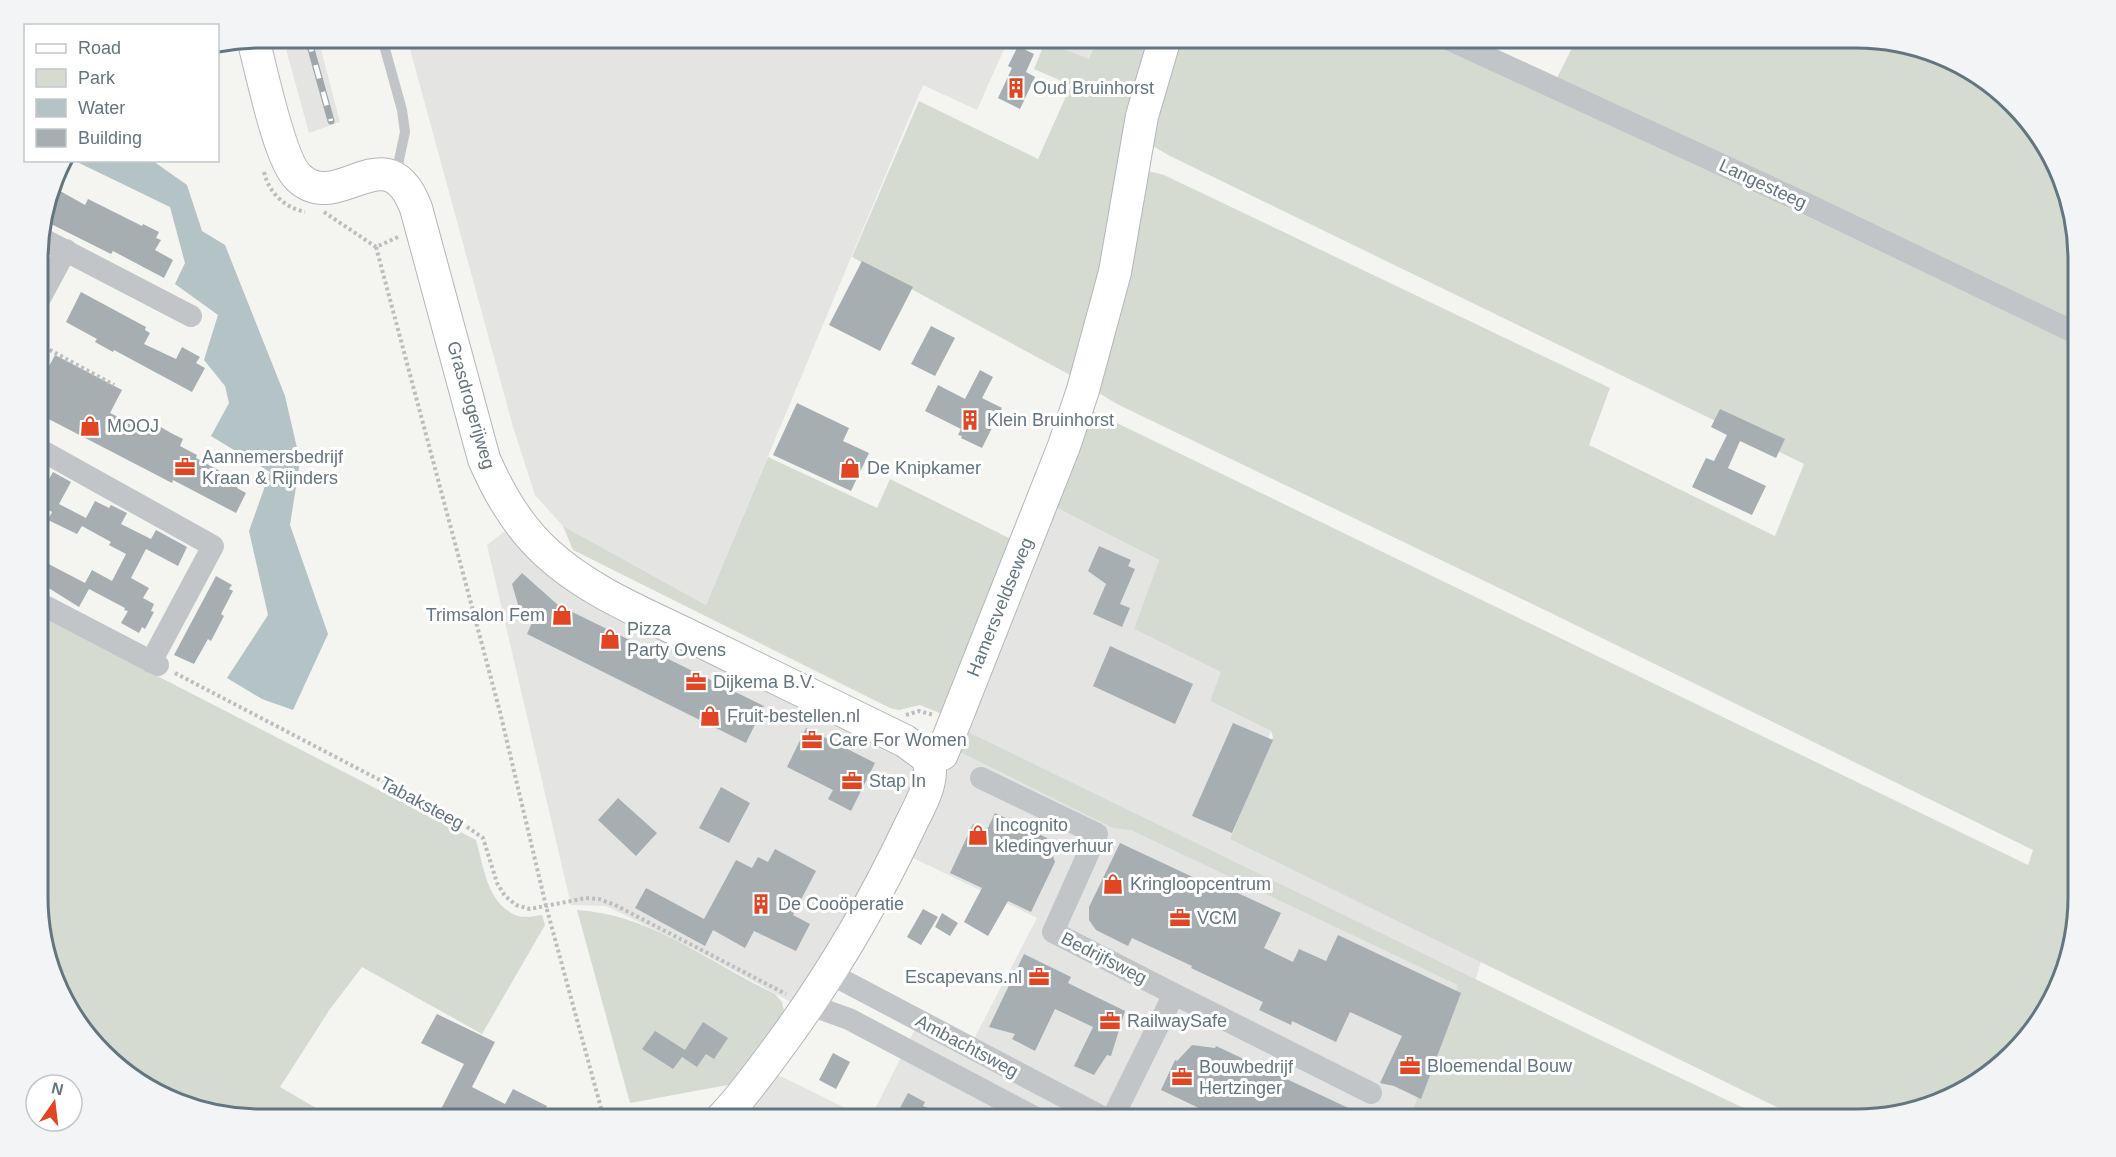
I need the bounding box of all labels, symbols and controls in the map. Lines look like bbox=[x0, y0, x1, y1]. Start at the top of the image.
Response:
legend bbox=[24, 24, 219, 162]
text: Road bbox=[78, 38, 121, 58]
text: Park bbox=[78, 68, 116, 88]
building icon: Oud Bruinhorst bbox=[1004, 76, 1028, 100]
place label: Oud Bruinhorst bbox=[1033, 78, 1154, 98]
text: Water bbox=[78, 98, 125, 118]
text: Building bbox=[78, 128, 142, 148]
street label: Langesteeg bbox=[1716, 155, 1810, 213]
street label: Grasdrogerijweg bbox=[443, 339, 499, 471]
building icon: Klein Bruinhorst bbox=[958, 408, 982, 432]
place label: Klein Bruinhorst bbox=[987, 410, 1114, 430]
shop icon: MOOJ bbox=[78, 414, 102, 438]
place label: MOOJ bbox=[107, 416, 159, 436]
place label: Aannemersbedrijf Kraan & Rijnders bbox=[202, 447, 344, 488]
office icon: Aannemersbedrijf Kraan & Rijnders bbox=[173, 455, 197, 479]
shop icon: De Knipkamer bbox=[838, 456, 862, 480]
place label: De Knipkamer bbox=[867, 458, 981, 478]
street label: Hamersveldseweg bbox=[963, 535, 1037, 679]
shop icon: Trimsalon Fem bbox=[550, 603, 574, 627]
place label: Trimsalon Fem bbox=[426, 605, 545, 625]
place label: Pizza Party Ovens bbox=[627, 619, 726, 660]
shop icon: Pizza Party Ovens bbox=[598, 627, 622, 651]
office icon: Dijkema B.V. bbox=[684, 670, 708, 694]
place label: Dijkema B.V. bbox=[713, 672, 815, 692]
shop icon: Fruit-bestellen.nl bbox=[698, 704, 722, 728]
place label: Fruit-bestellen.nl bbox=[727, 706, 860, 726]
office icon: Care For Women bbox=[800, 728, 824, 752]
place label: Care For Women bbox=[829, 730, 967, 750]
office icon: Stap In bbox=[840, 769, 864, 793]
place label: Stap In bbox=[869, 771, 926, 791]
street label: Tabaksteeg bbox=[377, 773, 467, 833]
place label: Incognito kledingverhuur bbox=[995, 815, 1113, 856]
shop icon: Incognito kledingverhuur bbox=[966, 823, 990, 847]
shop icon: Kringloopcentrum bbox=[1101, 872, 1125, 896]
place label: Kringloopcentrum bbox=[1130, 874, 1271, 894]
building icon: De Cooöperatie bbox=[749, 892, 773, 916]
place label: De Cooöperatie bbox=[778, 894, 904, 914]
office icon: VCM bbox=[1168, 906, 1192, 930]
place label: VCM bbox=[1197, 908, 1237, 928]
street label: Bedrijfsweg bbox=[1058, 928, 1150, 988]
office icon: Escapevans.nl bbox=[1027, 965, 1051, 989]
place label: Escapevans.nl bbox=[905, 967, 1022, 987]
office icon: RailwaySafe bbox=[1098, 1009, 1122, 1033]
street label: Ambachtsweg bbox=[912, 1011, 1022, 1081]
place label: RailwaySafe bbox=[1127, 1011, 1227, 1031]
office icon: Bloemendal Bouw bbox=[1398, 1054, 1422, 1078]
place label: Bloemendal Bouw bbox=[1427, 1056, 1573, 1076]
place label: Bouwbedrijf Hertzinger bbox=[1199, 1057, 1294, 1098]
office icon: Bouwbedrijf Hertzinger bbox=[1170, 1065, 1194, 1089]
north arrow bbox=[24, 1073, 84, 1133]
text: N bbox=[50, 1079, 65, 1099]

